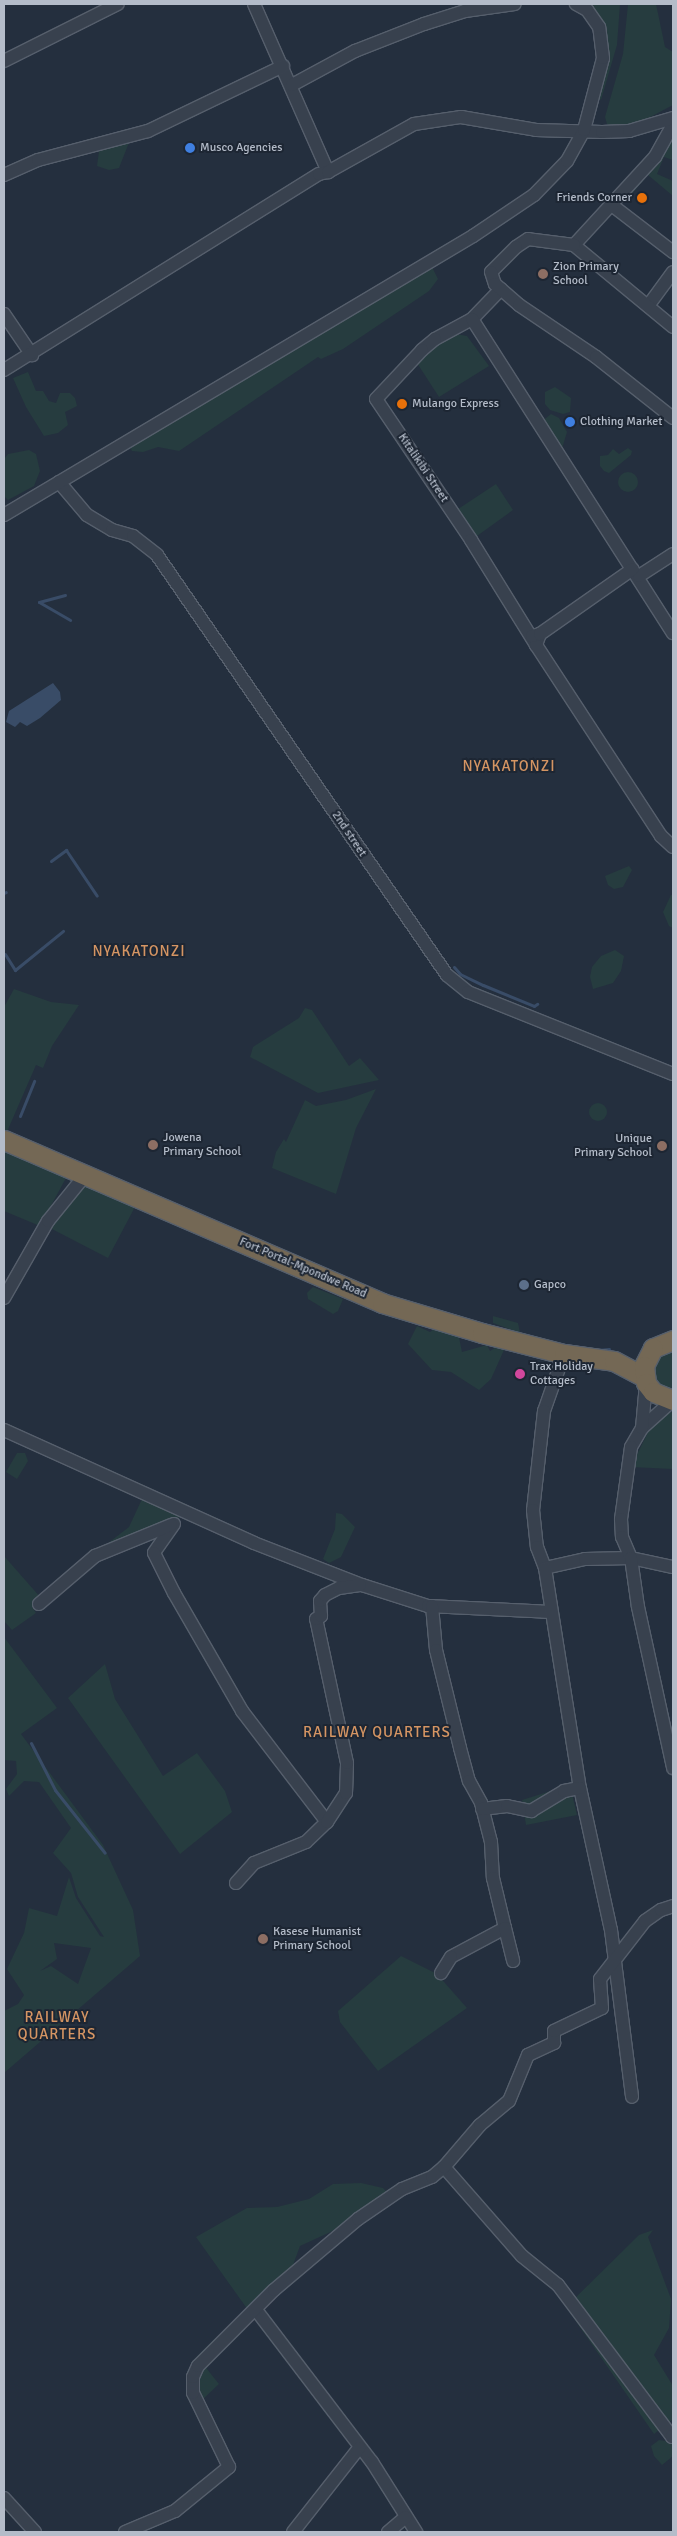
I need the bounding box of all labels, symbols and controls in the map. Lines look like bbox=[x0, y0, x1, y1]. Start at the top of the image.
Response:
place label: Musco Agencies bbox=[200, 141, 282, 155]
marker: Musco Agencies bbox=[184, 142, 196, 154]
place label: Friends Corner bbox=[557, 191, 632, 205]
marker: Friends Corner bbox=[636, 192, 648, 204]
place label: Zion Primary School bbox=[553, 260, 619, 288]
marker: Zion Primary School bbox=[537, 268, 549, 280]
place label: Mulango Express bbox=[412, 397, 499, 411]
marker: Mulango Express bbox=[396, 398, 408, 410]
place label: Clothing Market bbox=[580, 415, 662, 429]
marker: Clothing Market bbox=[564, 416, 576, 428]
street label: Kitalikibi Street bbox=[395, 431, 451, 505]
district label: NYAKATONZI bbox=[461, 758, 557, 776]
street label: 2nd street bbox=[329, 808, 369, 860]
district label: NYAKATONZI bbox=[91, 943, 187, 961]
place label: Jowena Primary School bbox=[163, 1131, 241, 1159]
place label: Unique Primary School bbox=[574, 1132, 652, 1160]
marker: Jowena Primary School bbox=[147, 1139, 159, 1151]
marker: Unique Primary School bbox=[656, 1140, 668, 1152]
street label: Fort Portal-Mpondwe Road bbox=[237, 1235, 369, 1301]
place label: Gapco bbox=[534, 1278, 566, 1292]
marker: Gapco bbox=[518, 1279, 530, 1291]
place label: Trax Holiday Cottages bbox=[530, 1360, 593, 1388]
marker: Trax Holiday Cottages bbox=[514, 1368, 526, 1380]
district label: RAILWAY QUARTERS bbox=[301, 1724, 453, 1742]
place label: Kasese Humanist Primary School bbox=[273, 1925, 361, 1953]
marker: Kasese Humanist Primary School bbox=[257, 1933, 269, 1945]
district label: RAILWAY QUARTERS bbox=[17, 2008, 97, 2043]

